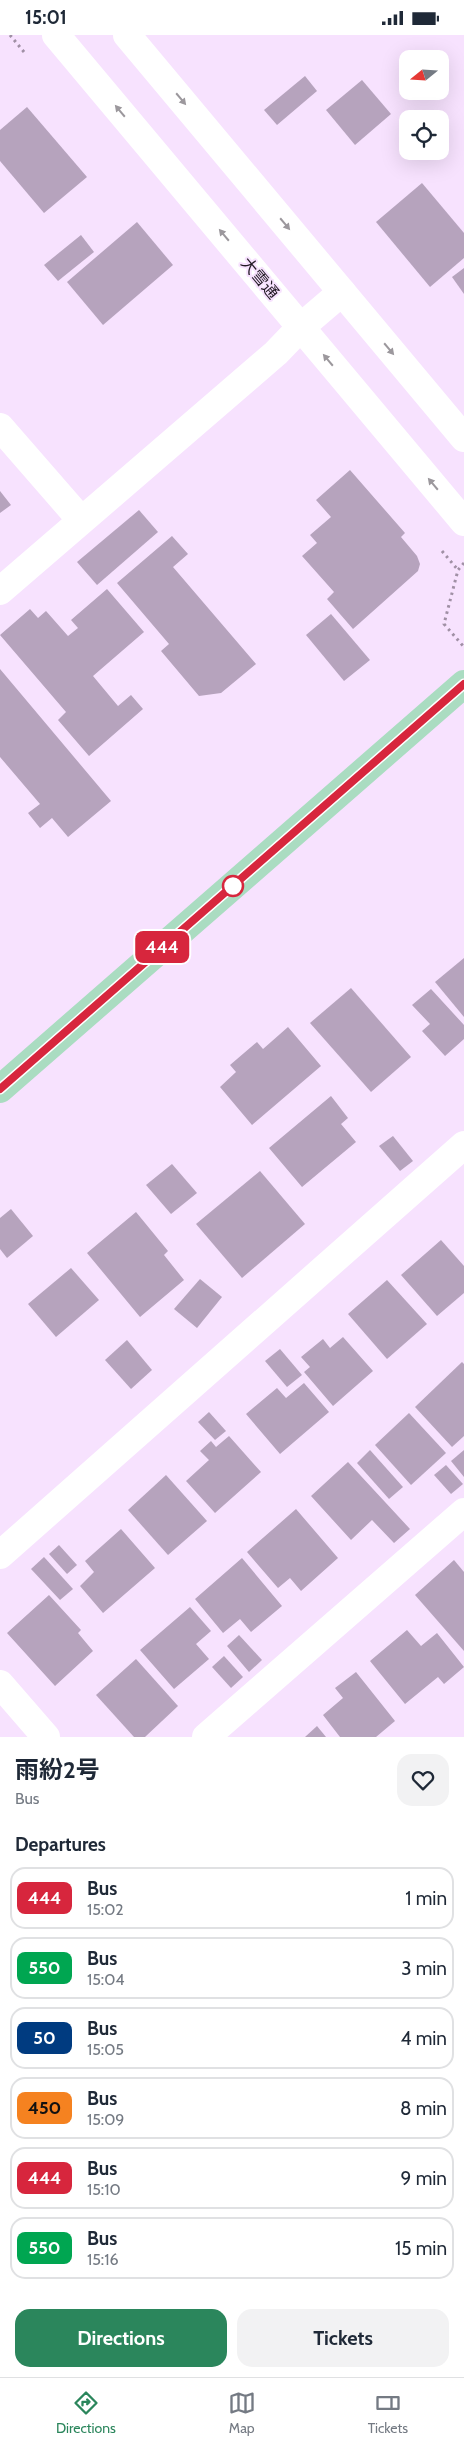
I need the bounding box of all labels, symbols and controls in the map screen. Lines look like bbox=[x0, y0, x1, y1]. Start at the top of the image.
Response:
text: 15:01 bbox=[25, 6, 67, 29]
north arrow bbox=[399, 50, 449, 100]
map controls bbox=[399, 50, 449, 160]
one-way arrow bbox=[176, 93, 187, 106]
one-way arrow bbox=[114, 104, 125, 117]
button: locate bbox=[399, 110, 449, 160]
one-way arrow bbox=[280, 217, 291, 230]
one-way arrow bbox=[218, 230, 230, 242]
street label: 大雪通 bbox=[237, 254, 283, 302]
one-way arrow bbox=[384, 342, 395, 355]
one-way arrow bbox=[323, 353, 334, 366]
one-way arrow bbox=[427, 478, 438, 491]
unlabelled marker bbox=[222, 875, 244, 897]
line badge: 444 bbox=[133, 931, 191, 963]
text: 444 bbox=[145, 936, 179, 958]
button: heart bbox=[397, 1754, 449, 1806]
text: 雨紛2号 bbox=[15, 1755, 100, 1784]
text: Bus bbox=[15, 1789, 39, 1808]
text: Departures bbox=[15, 1833, 106, 1856]
text: Bus bbox=[87, 1877, 117, 1900]
text: 444 bbox=[28, 1887, 61, 1909]
text: 1 min bbox=[405, 1887, 447, 1910]
text: 15:02 bbox=[87, 1900, 124, 1919]
text: Bus bbox=[87, 1947, 117, 1970]
text: 550 bbox=[28, 1957, 61, 1979]
text: 3 min bbox=[401, 1957, 447, 1980]
text: 15:04 bbox=[87, 1970, 125, 1989]
text: Bus bbox=[87, 2017, 117, 2040]
text: 50 bbox=[33, 2027, 56, 2049]
text: 4 min bbox=[400, 2027, 447, 2050]
text: 15:05 bbox=[87, 2040, 124, 2059]
text: Bus bbox=[87, 2087, 117, 2110]
text: 450 bbox=[28, 2097, 61, 2119]
text: 8 min bbox=[400, 2097, 447, 2120]
text: 15:09 bbox=[87, 2110, 124, 2129]
text: Bus bbox=[87, 2157, 117, 2180]
text: 444 bbox=[28, 2167, 61, 2189]
text: 9 min bbox=[401, 2167, 447, 2190]
text: 15:10 bbox=[87, 2180, 121, 2199]
text: Bus bbox=[87, 2227, 117, 2250]
text: 550 bbox=[28, 2237, 61, 2259]
text: 15 min bbox=[395, 2237, 447, 2260]
text: 15:16 bbox=[87, 2250, 119, 2269]
button: Directions bbox=[15, 2309, 227, 2367]
button: Tickets bbox=[237, 2309, 449, 2367]
tab: Directions bbox=[56, 2389, 116, 2437]
tab: Map bbox=[228, 2389, 256, 2437]
tab: Tickets bbox=[368, 2389, 408, 2437]

